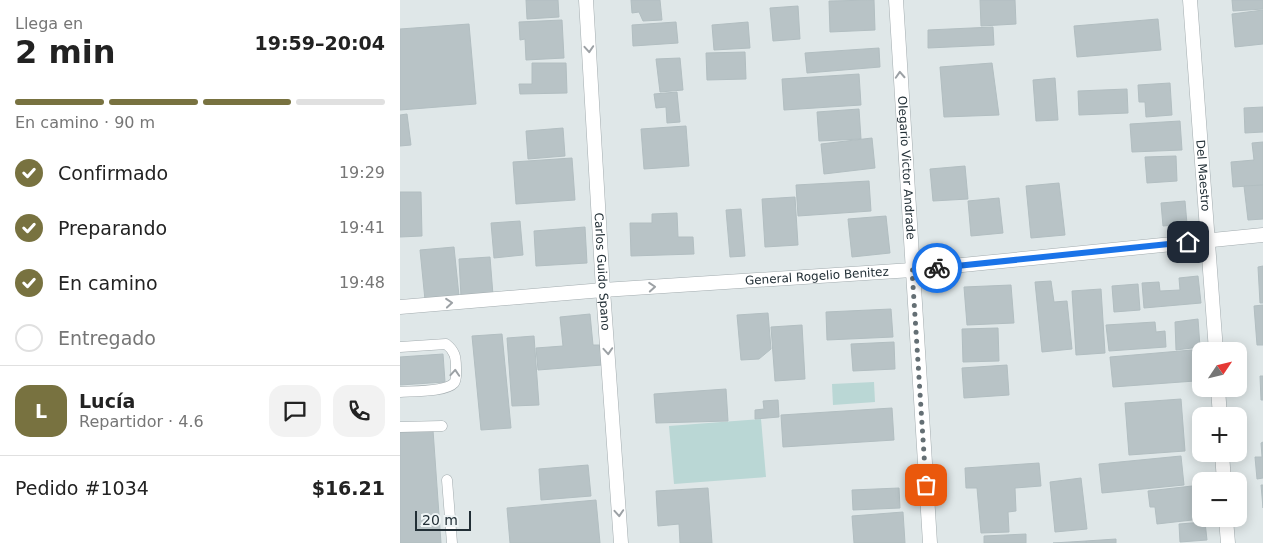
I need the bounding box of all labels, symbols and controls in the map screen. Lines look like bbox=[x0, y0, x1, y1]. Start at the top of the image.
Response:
text: Llega en bbox=[15, 14, 83, 33]
text: 19:59–20:04 bbox=[255, 32, 385, 54]
text: 2 min bbox=[15, 33, 116, 71]
one-way arrow bbox=[583, 45, 594, 53]
one-way arrow bbox=[895, 71, 906, 79]
street label: Olegario Victor Andrade bbox=[895, 95, 918, 240]
text: En camino · 90 m bbox=[15, 113, 155, 132]
street label: Del Maestro bbox=[1193, 139, 1213, 212]
icon: check bbox=[15, 159, 43, 187]
text: Confirmado bbox=[58, 162, 168, 184]
text: 19:29 bbox=[339, 163, 385, 182]
street label: Carlos Guido Spano bbox=[591, 212, 613, 331]
icon: check bbox=[15, 214, 43, 242]
text: Preparando bbox=[58, 217, 167, 239]
text: 19:41 bbox=[339, 218, 385, 237]
pin bbox=[1167, 221, 1209, 263]
icon: home bbox=[1174, 228, 1202, 256]
courier bbox=[912, 243, 962, 293]
icon: bike bbox=[923, 254, 951, 282]
street label: General Rogelio Benitez bbox=[744, 265, 889, 288]
icon: check bbox=[15, 269, 43, 297]
text: En camino bbox=[58, 272, 158, 294]
text: 19:48 bbox=[339, 273, 385, 292]
one-way arrow bbox=[648, 281, 656, 292]
one-way arrow bbox=[445, 297, 453, 308]
text: Entregado bbox=[58, 327, 156, 349]
north arrow bbox=[1192, 342, 1248, 398]
map controls bbox=[1192, 342, 1247, 527]
one-way arrow bbox=[602, 347, 613, 355]
one-way arrow bbox=[450, 368, 461, 376]
button: chat bbox=[269, 385, 321, 437]
button: phone bbox=[333, 385, 385, 437]
text: Lucía bbox=[79, 390, 135, 412]
text: L bbox=[35, 400, 47, 422]
button: + bbox=[1192, 407, 1247, 462]
text: Repartidor · 4.6 bbox=[79, 412, 204, 431]
pin bbox=[905, 464, 947, 506]
icon: bag bbox=[912, 471, 940, 499]
button: − bbox=[1192, 472, 1247, 527]
text: Pedido #1034 bbox=[15, 477, 149, 499]
text: $16.21 bbox=[312, 477, 385, 499]
scale bar bbox=[415, 508, 471, 531]
one-way arrow bbox=[614, 509, 625, 517]
text: 20 m bbox=[422, 512, 458, 528]

